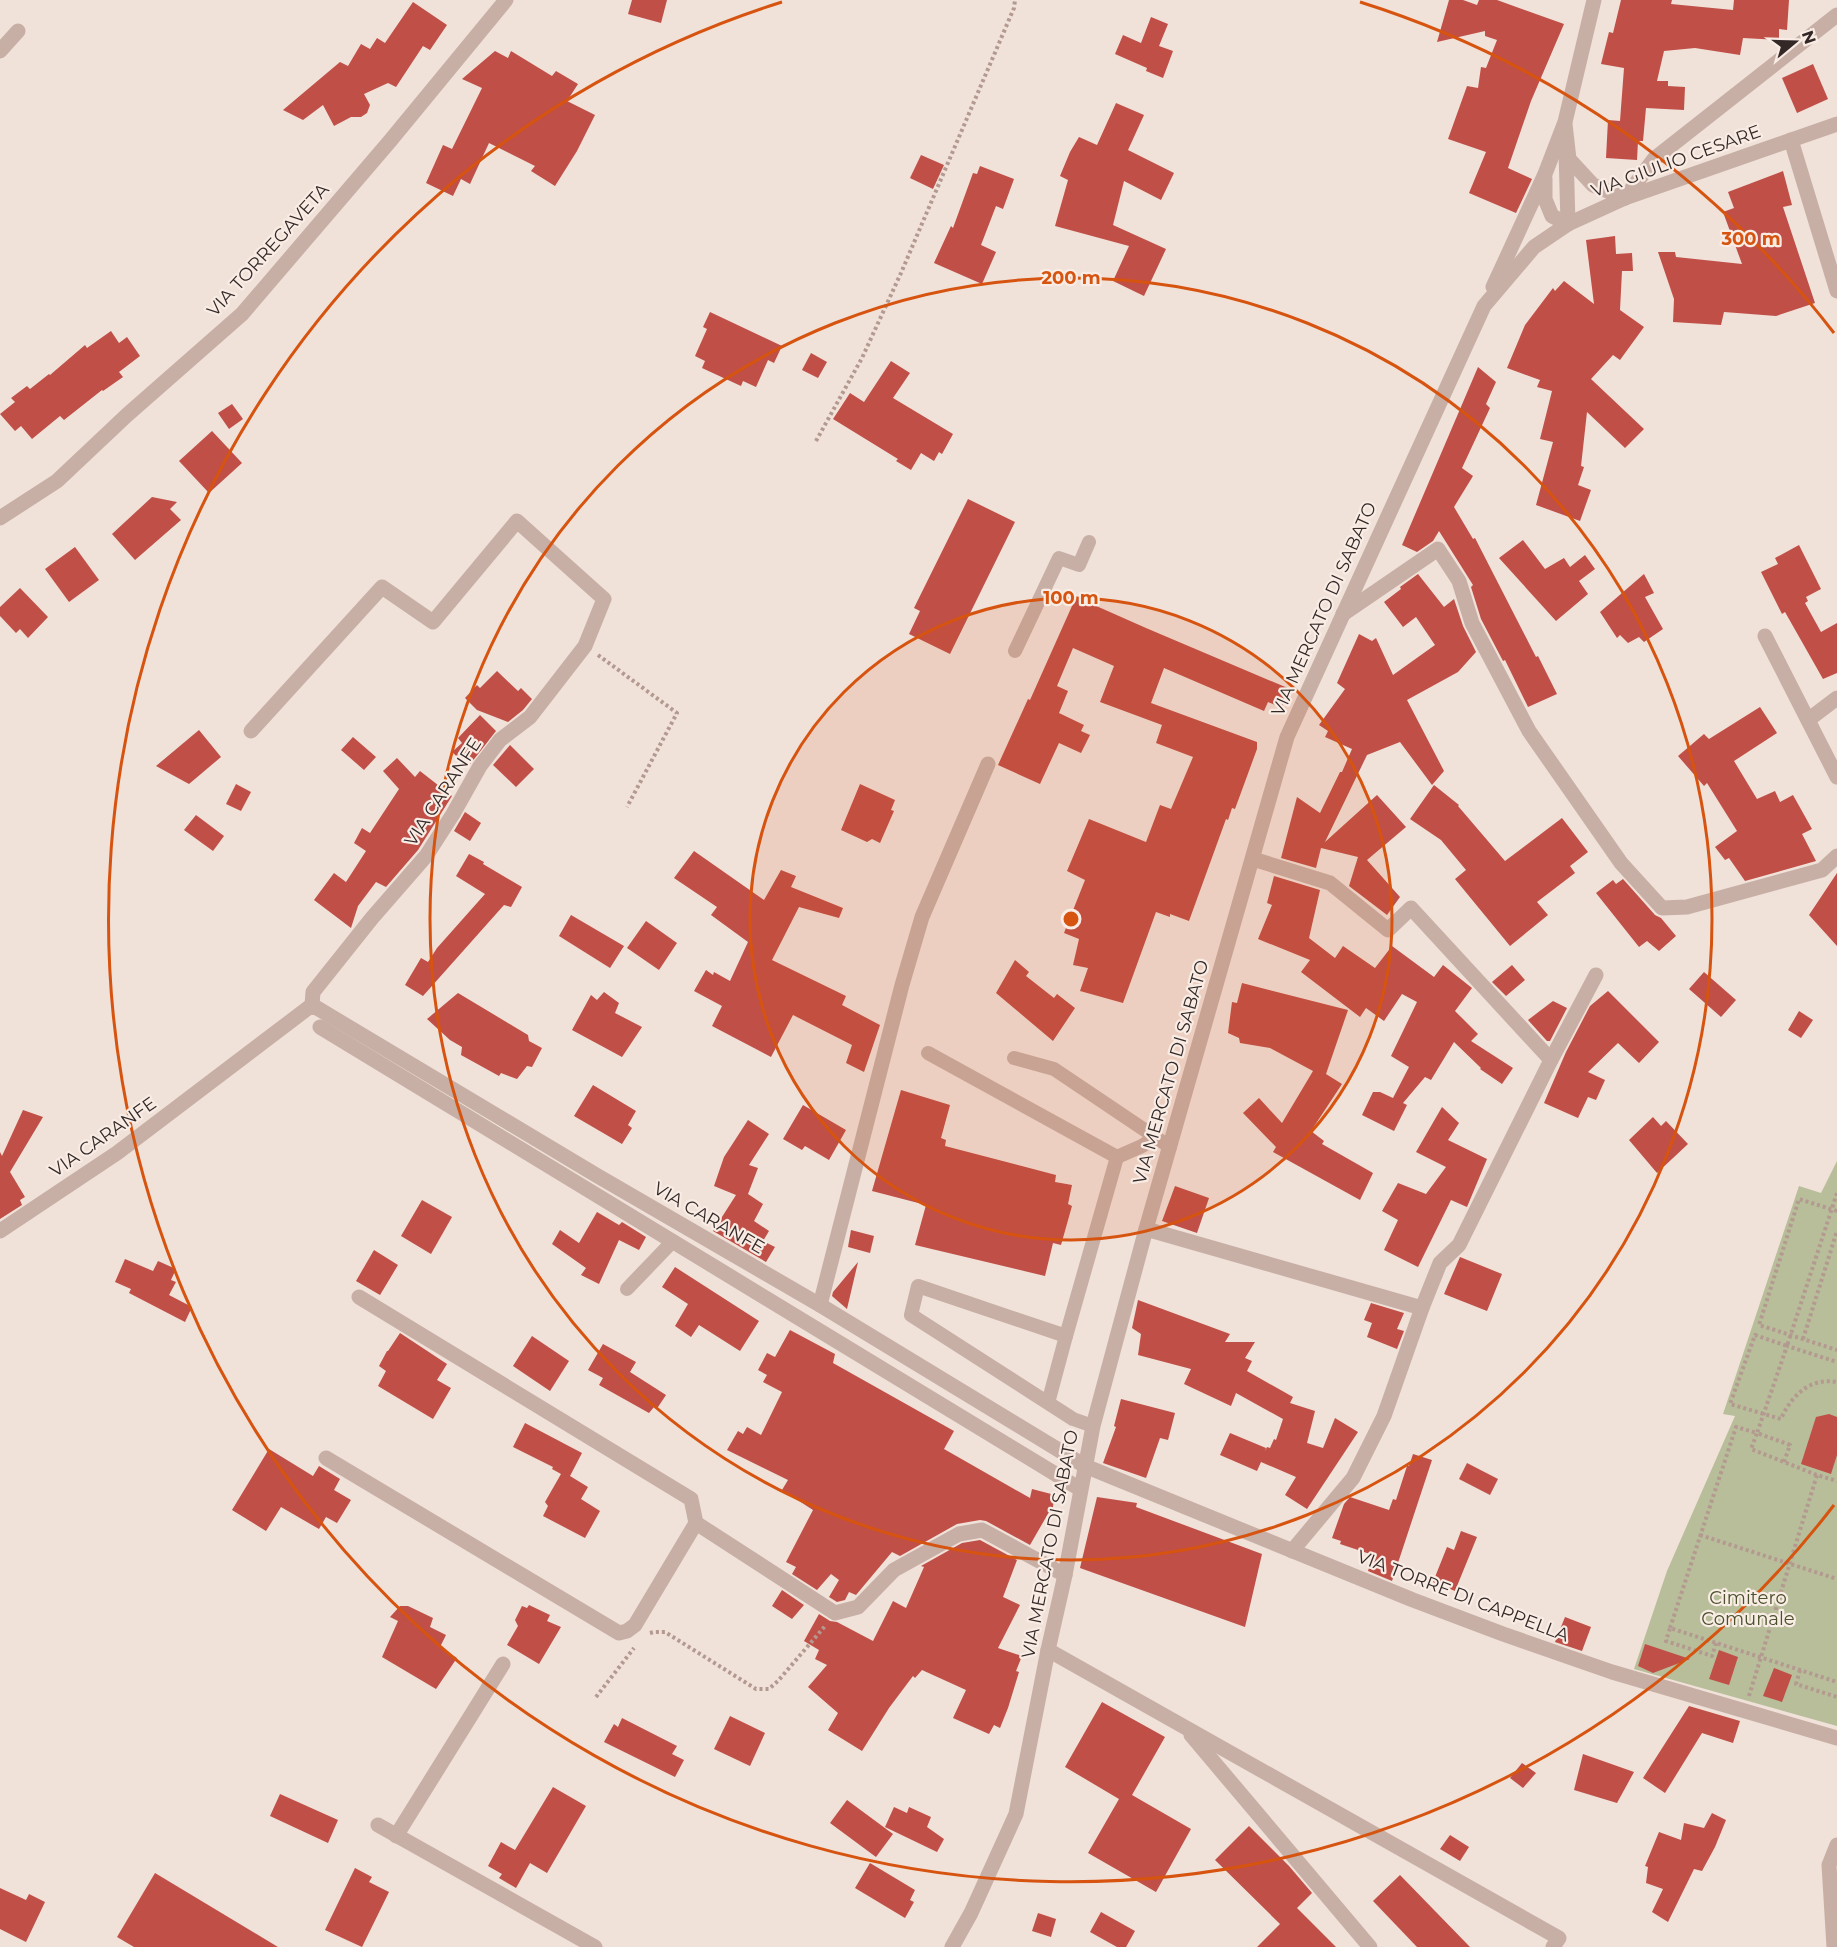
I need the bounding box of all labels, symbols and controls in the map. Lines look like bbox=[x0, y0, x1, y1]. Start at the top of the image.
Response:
north arrow bbox=[1765, 12, 1825, 72]
text: N bbox=[1798, 28, 1820, 46]
street label: VIA GIULIO CESARE bbox=[1588, 120, 1764, 202]
street label: VIA TORREGAVETA bbox=[202, 179, 334, 321]
text: 300 m bbox=[1720, 228, 1781, 250]
text: 200 m bbox=[1041, 267, 1101, 289]
street label: VIA MERCATO DI SABATO bbox=[1267, 498, 1381, 720]
text: 100 m bbox=[1043, 587, 1099, 609]
street label: VIA CARANFE bbox=[400, 734, 486, 850]
centre of rings bbox=[1061, 909, 1081, 929]
street label: VIA MERCATO DI SABATO bbox=[1128, 957, 1214, 1187]
street label: VIA CARANFE bbox=[46, 1092, 160, 1182]
street label: VIA CARANFE bbox=[650, 1177, 768, 1259]
street label: VIA MERCATO DI SABATO bbox=[1017, 1428, 1083, 1660]
street label: VIA TORRE DI CAPPELLA bbox=[1354, 1545, 1572, 1647]
park label: Cimitero Comunale bbox=[1701, 1587, 1795, 1630]

